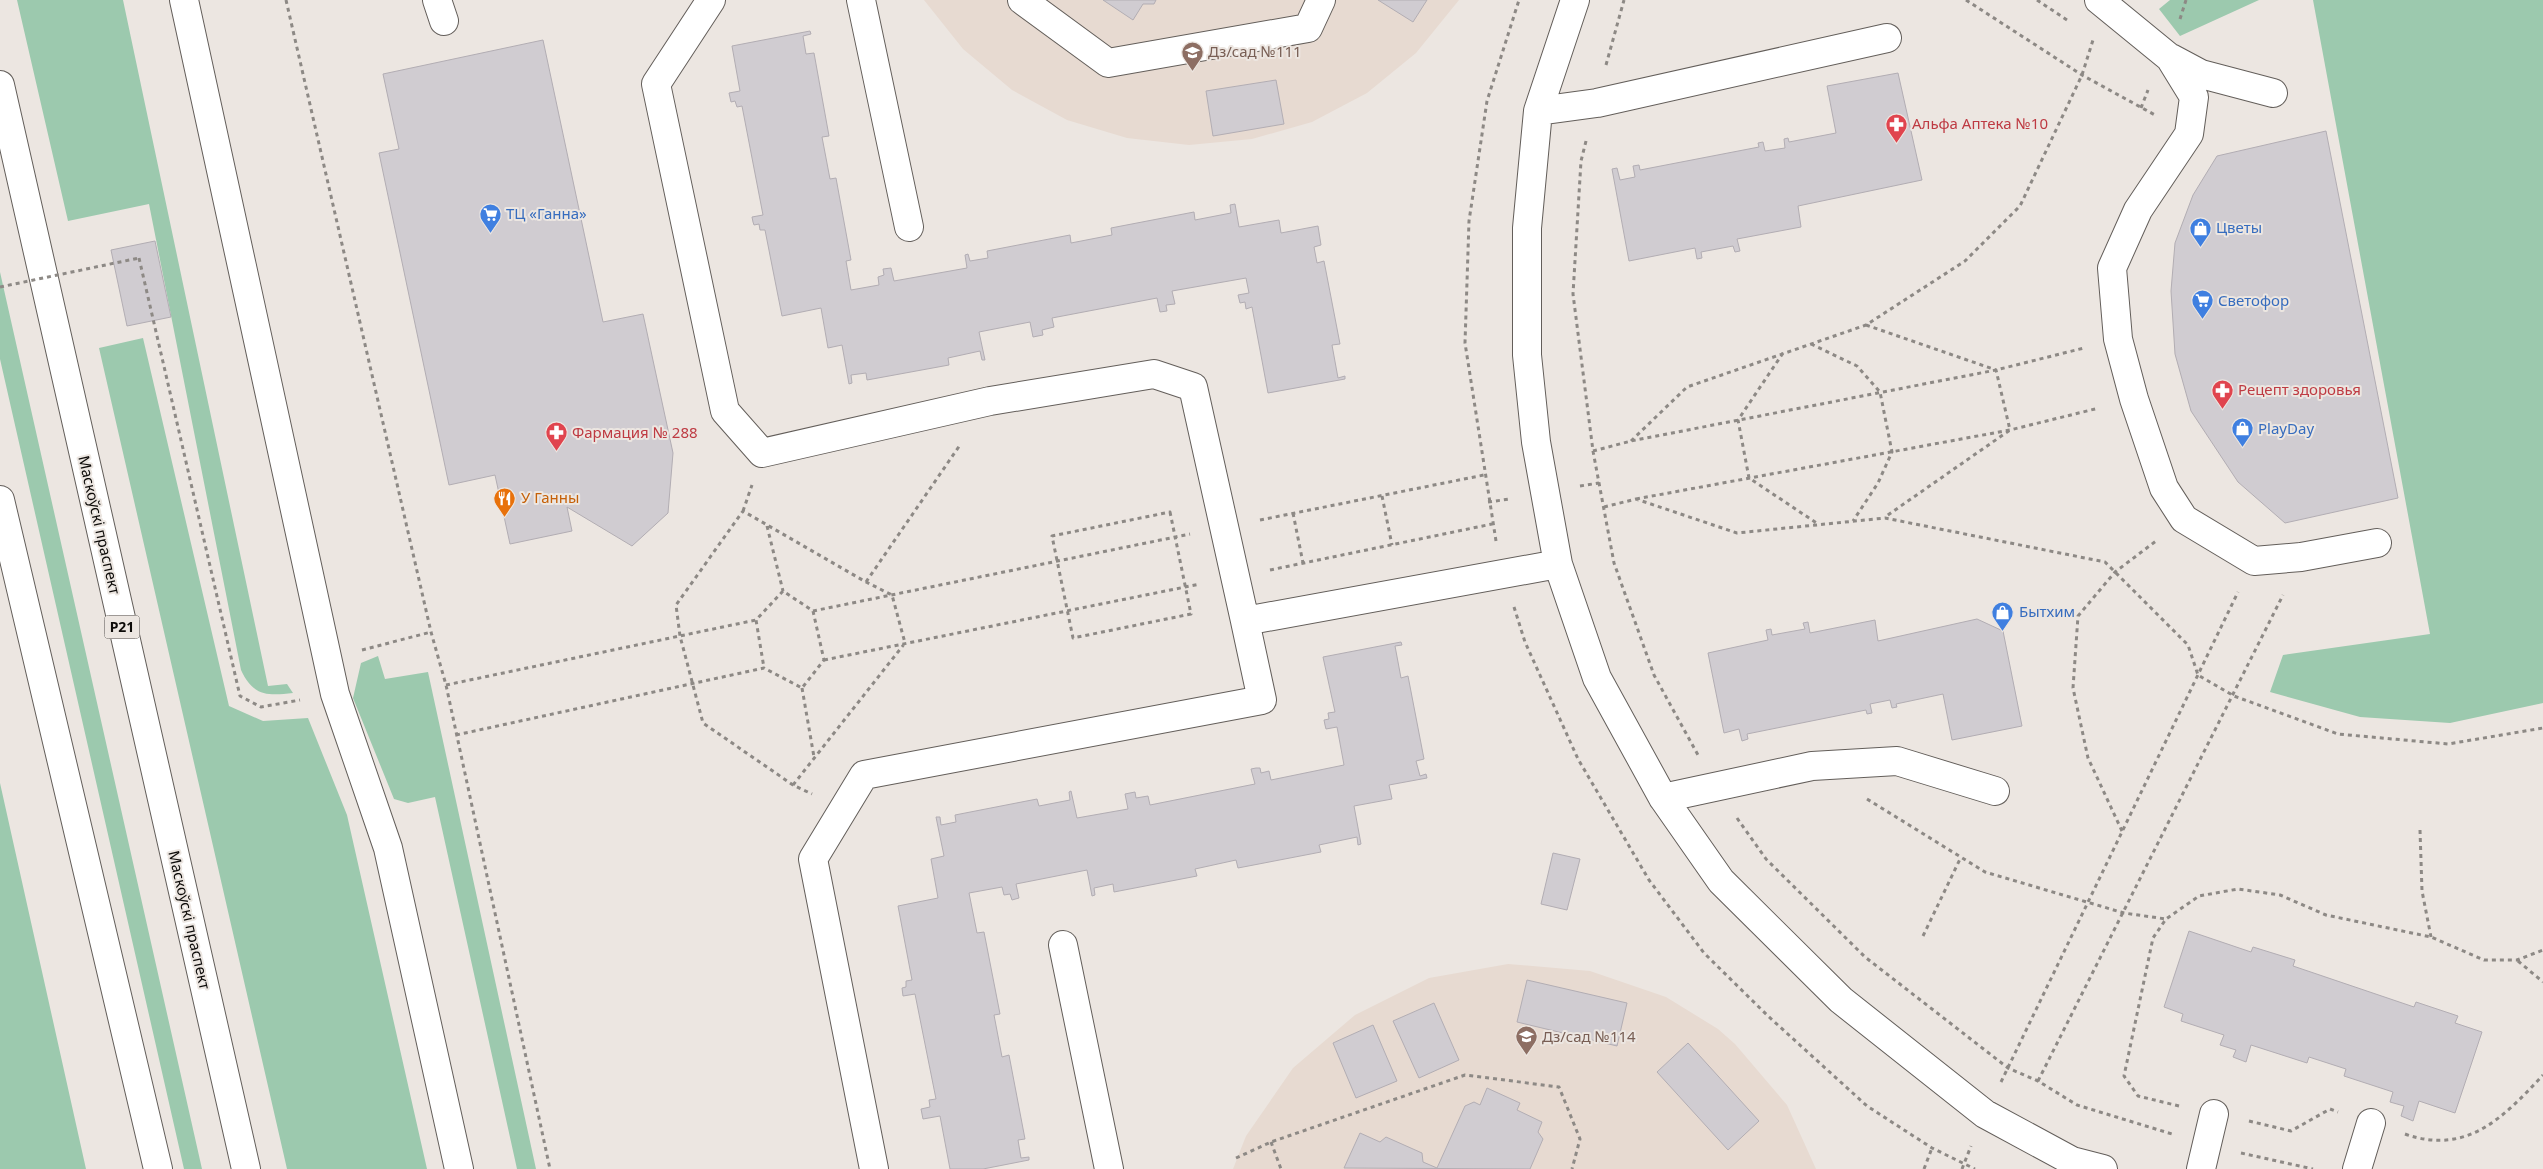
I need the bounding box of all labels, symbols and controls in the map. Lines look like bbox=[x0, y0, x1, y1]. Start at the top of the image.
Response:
school or university icon: Дз/сад №111 bbox=[1180, 40, 1204, 71]
place label: Дз/сад №111 bbox=[1208, 41, 1302, 61]
pharmacy icon: Альфа Аптека №10 bbox=[1884, 112, 1908, 143]
place label: Альфа Аптека №10 bbox=[1912, 113, 2048, 133]
supermarket icon: ТЦ «Ганна» bbox=[478, 202, 502, 233]
place label: ТЦ «Ганна» bbox=[506, 203, 587, 223]
shop icon: Цветы bbox=[2188, 216, 2212, 247]
place label: Цветы bbox=[2216, 217, 2262, 237]
supermarket icon: Светофор bbox=[2190, 289, 2214, 320]
place label: Светофор bbox=[2218, 290, 2289, 310]
pharmacy icon: Рецепт здоровья bbox=[2210, 378, 2234, 409]
place label: Рецепт здоровья bbox=[2238, 379, 2361, 399]
shop icon: PlayDay bbox=[2230, 417, 2254, 448]
place label: PlayDay bbox=[2258, 418, 2314, 438]
pharmacy icon: Фармация № 288 bbox=[544, 421, 568, 452]
place label: Фармация № 288 bbox=[572, 422, 698, 442]
street label: Маскоўскі праспект bbox=[74, 453, 126, 596]
restaurant icon: У Ганны bbox=[493, 486, 517, 517]
place label: У Ганны bbox=[521, 487, 579, 507]
shop icon: Бытхим bbox=[1991, 600, 2015, 631]
place label: Бытхим bbox=[2019, 601, 2075, 621]
road number: Р21 bbox=[104, 616, 140, 638]
street label: Маскоўскі праспект bbox=[164, 848, 216, 991]
school or university icon: Дз/сад №114 bbox=[1514, 1025, 1538, 1056]
place label: Дз/сад №114 bbox=[1542, 1026, 1636, 1046]

